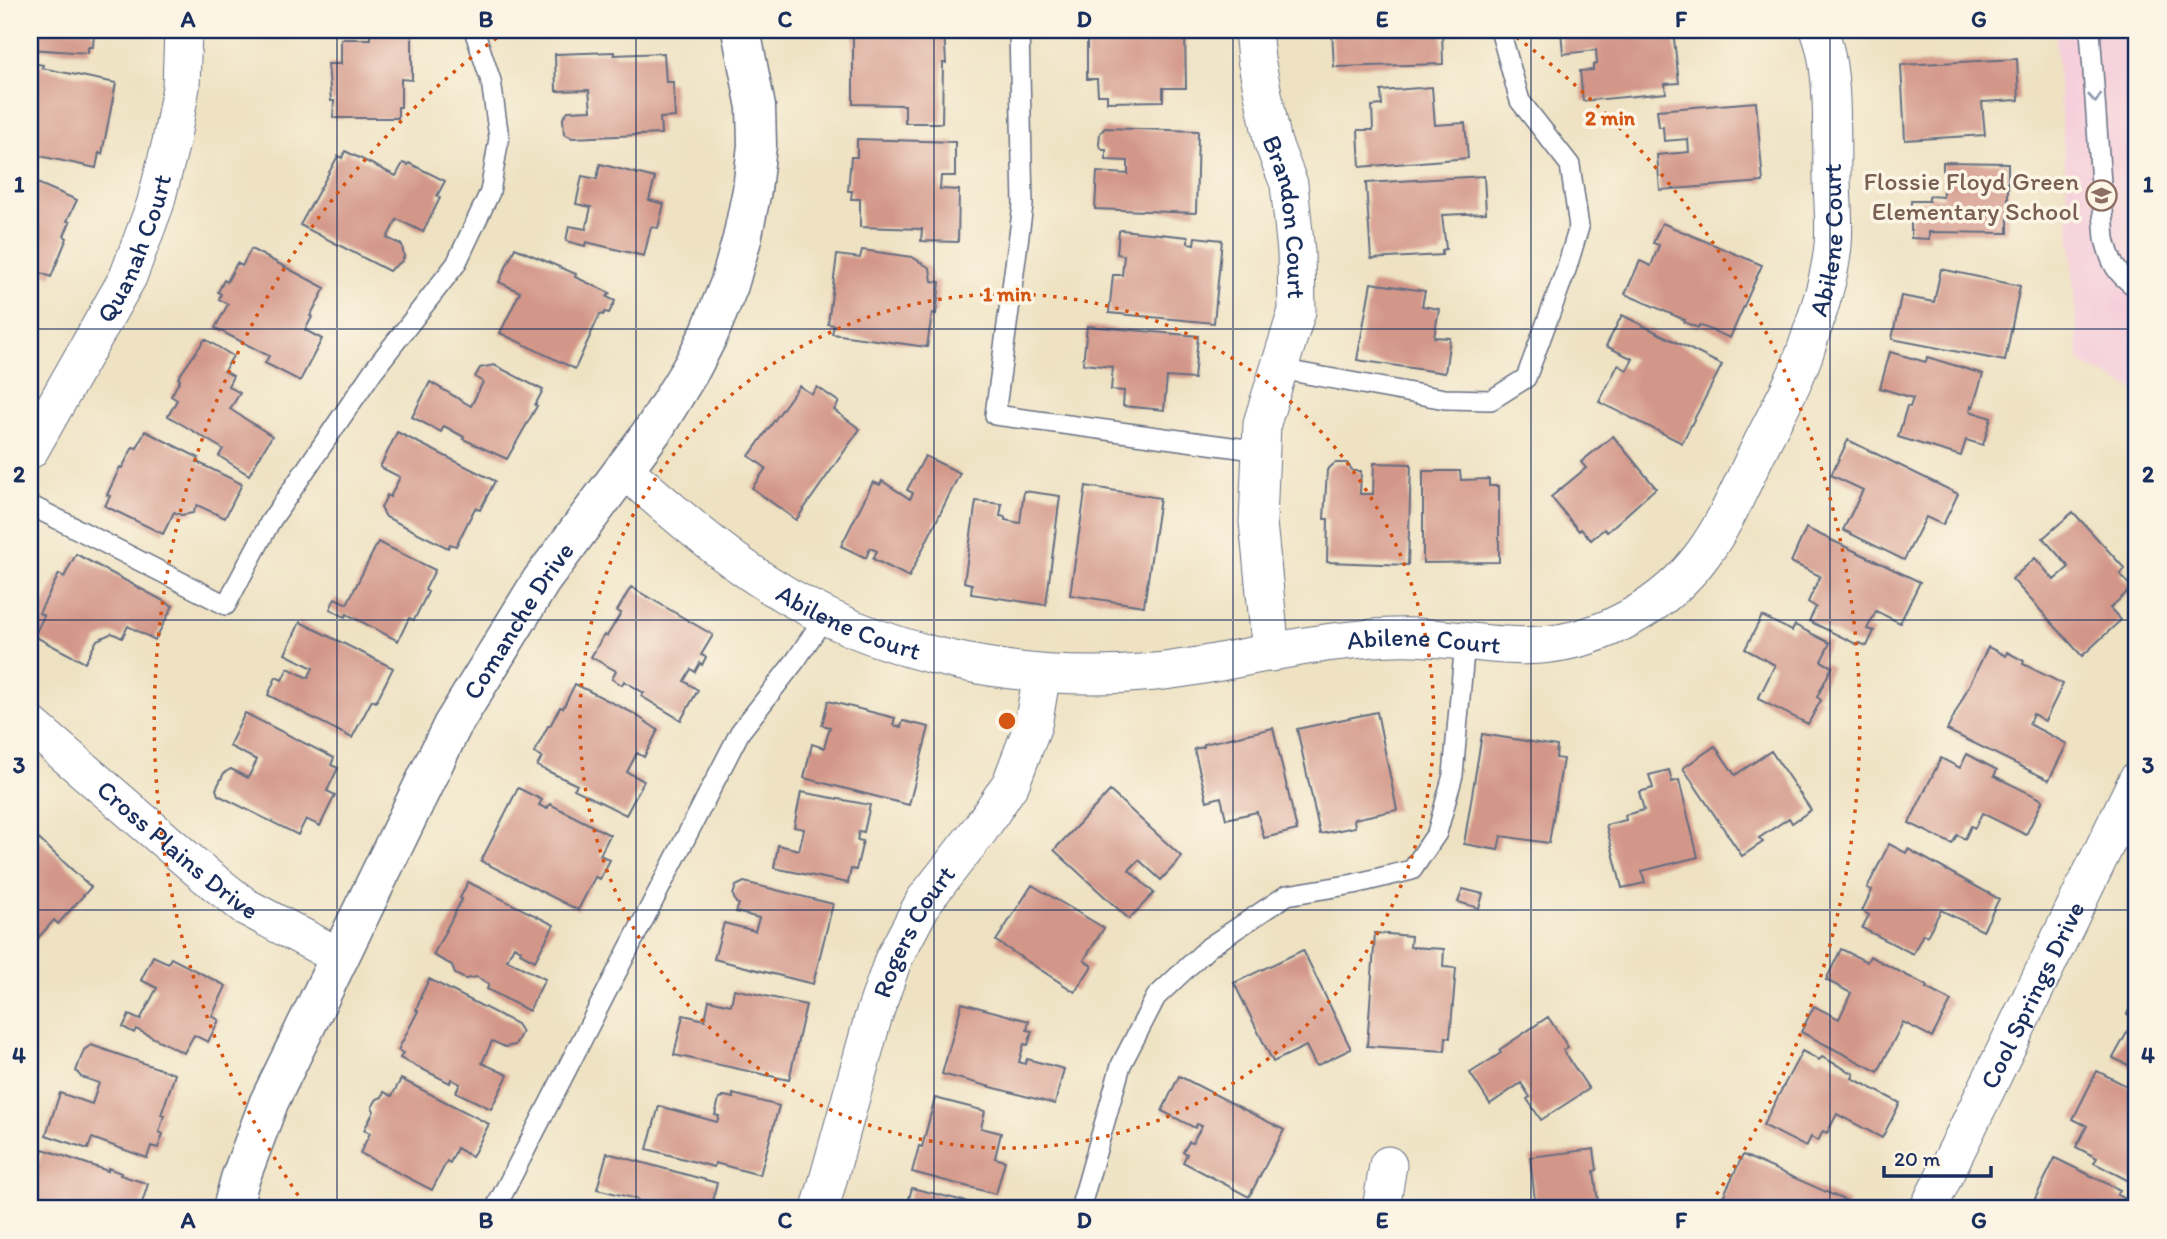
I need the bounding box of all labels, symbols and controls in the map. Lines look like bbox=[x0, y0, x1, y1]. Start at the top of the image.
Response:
text: A bbox=[180, 5, 196, 33]
text: B bbox=[479, 5, 494, 33]
text: C bbox=[778, 5, 793, 33]
text: D bbox=[1076, 5, 1092, 33]
text: E bbox=[1376, 5, 1389, 33]
text: F bbox=[1675, 5, 1688, 33]
text: G bbox=[1971, 5, 1987, 33]
one-way arrow bbox=[2087, 93, 2102, 104]
text: 2 min bbox=[1585, 105, 1636, 130]
street label: Brandon Court bbox=[1256, 131, 1313, 299]
street label: Abilene Court bbox=[1802, 163, 1850, 320]
place label: Flossie Floyd Green Elementary School bbox=[1863, 165, 2079, 227]
text: 1 bbox=[14, 170, 25, 198]
text: 1 bbox=[2143, 170, 2154, 198]
street label: Quanah Court bbox=[90, 171, 178, 328]
school or university icon: Flossie Floyd Green Elementary School bbox=[2085, 179, 2119, 213]
text: 1 min bbox=[983, 281, 1032, 306]
text: 2 bbox=[13, 460, 26, 488]
text: 2 bbox=[2142, 460, 2155, 488]
street label: Comanche Drive bbox=[456, 535, 581, 706]
street label: Abilene Court bbox=[771, 577, 925, 667]
street label: Abilene Court bbox=[1345, 621, 1502, 661]
centre of rings bbox=[995, 709, 1019, 733]
text: 3 bbox=[13, 751, 26, 779]
text: 3 bbox=[2142, 751, 2155, 779]
street label: Cross Plains Drive bbox=[90, 773, 263, 926]
street label: Rogers Court bbox=[865, 859, 962, 1002]
street label: Cool Springs Drive bbox=[1973, 896, 2092, 1094]
text: 4 bbox=[12, 1041, 26, 1069]
text: 4 bbox=[2141, 1041, 2155, 1069]
scale bar bbox=[1884, 1134, 1990, 1178]
text: 20 m bbox=[1894, 1146, 1941, 1171]
text: A bbox=[180, 1206, 196, 1234]
text: B bbox=[479, 1206, 494, 1234]
text: C bbox=[778, 1206, 793, 1234]
text: D bbox=[1076, 1206, 1092, 1234]
text: E bbox=[1376, 1206, 1389, 1234]
text: F bbox=[1675, 1206, 1688, 1234]
text: G bbox=[1971, 1206, 1987, 1234]

